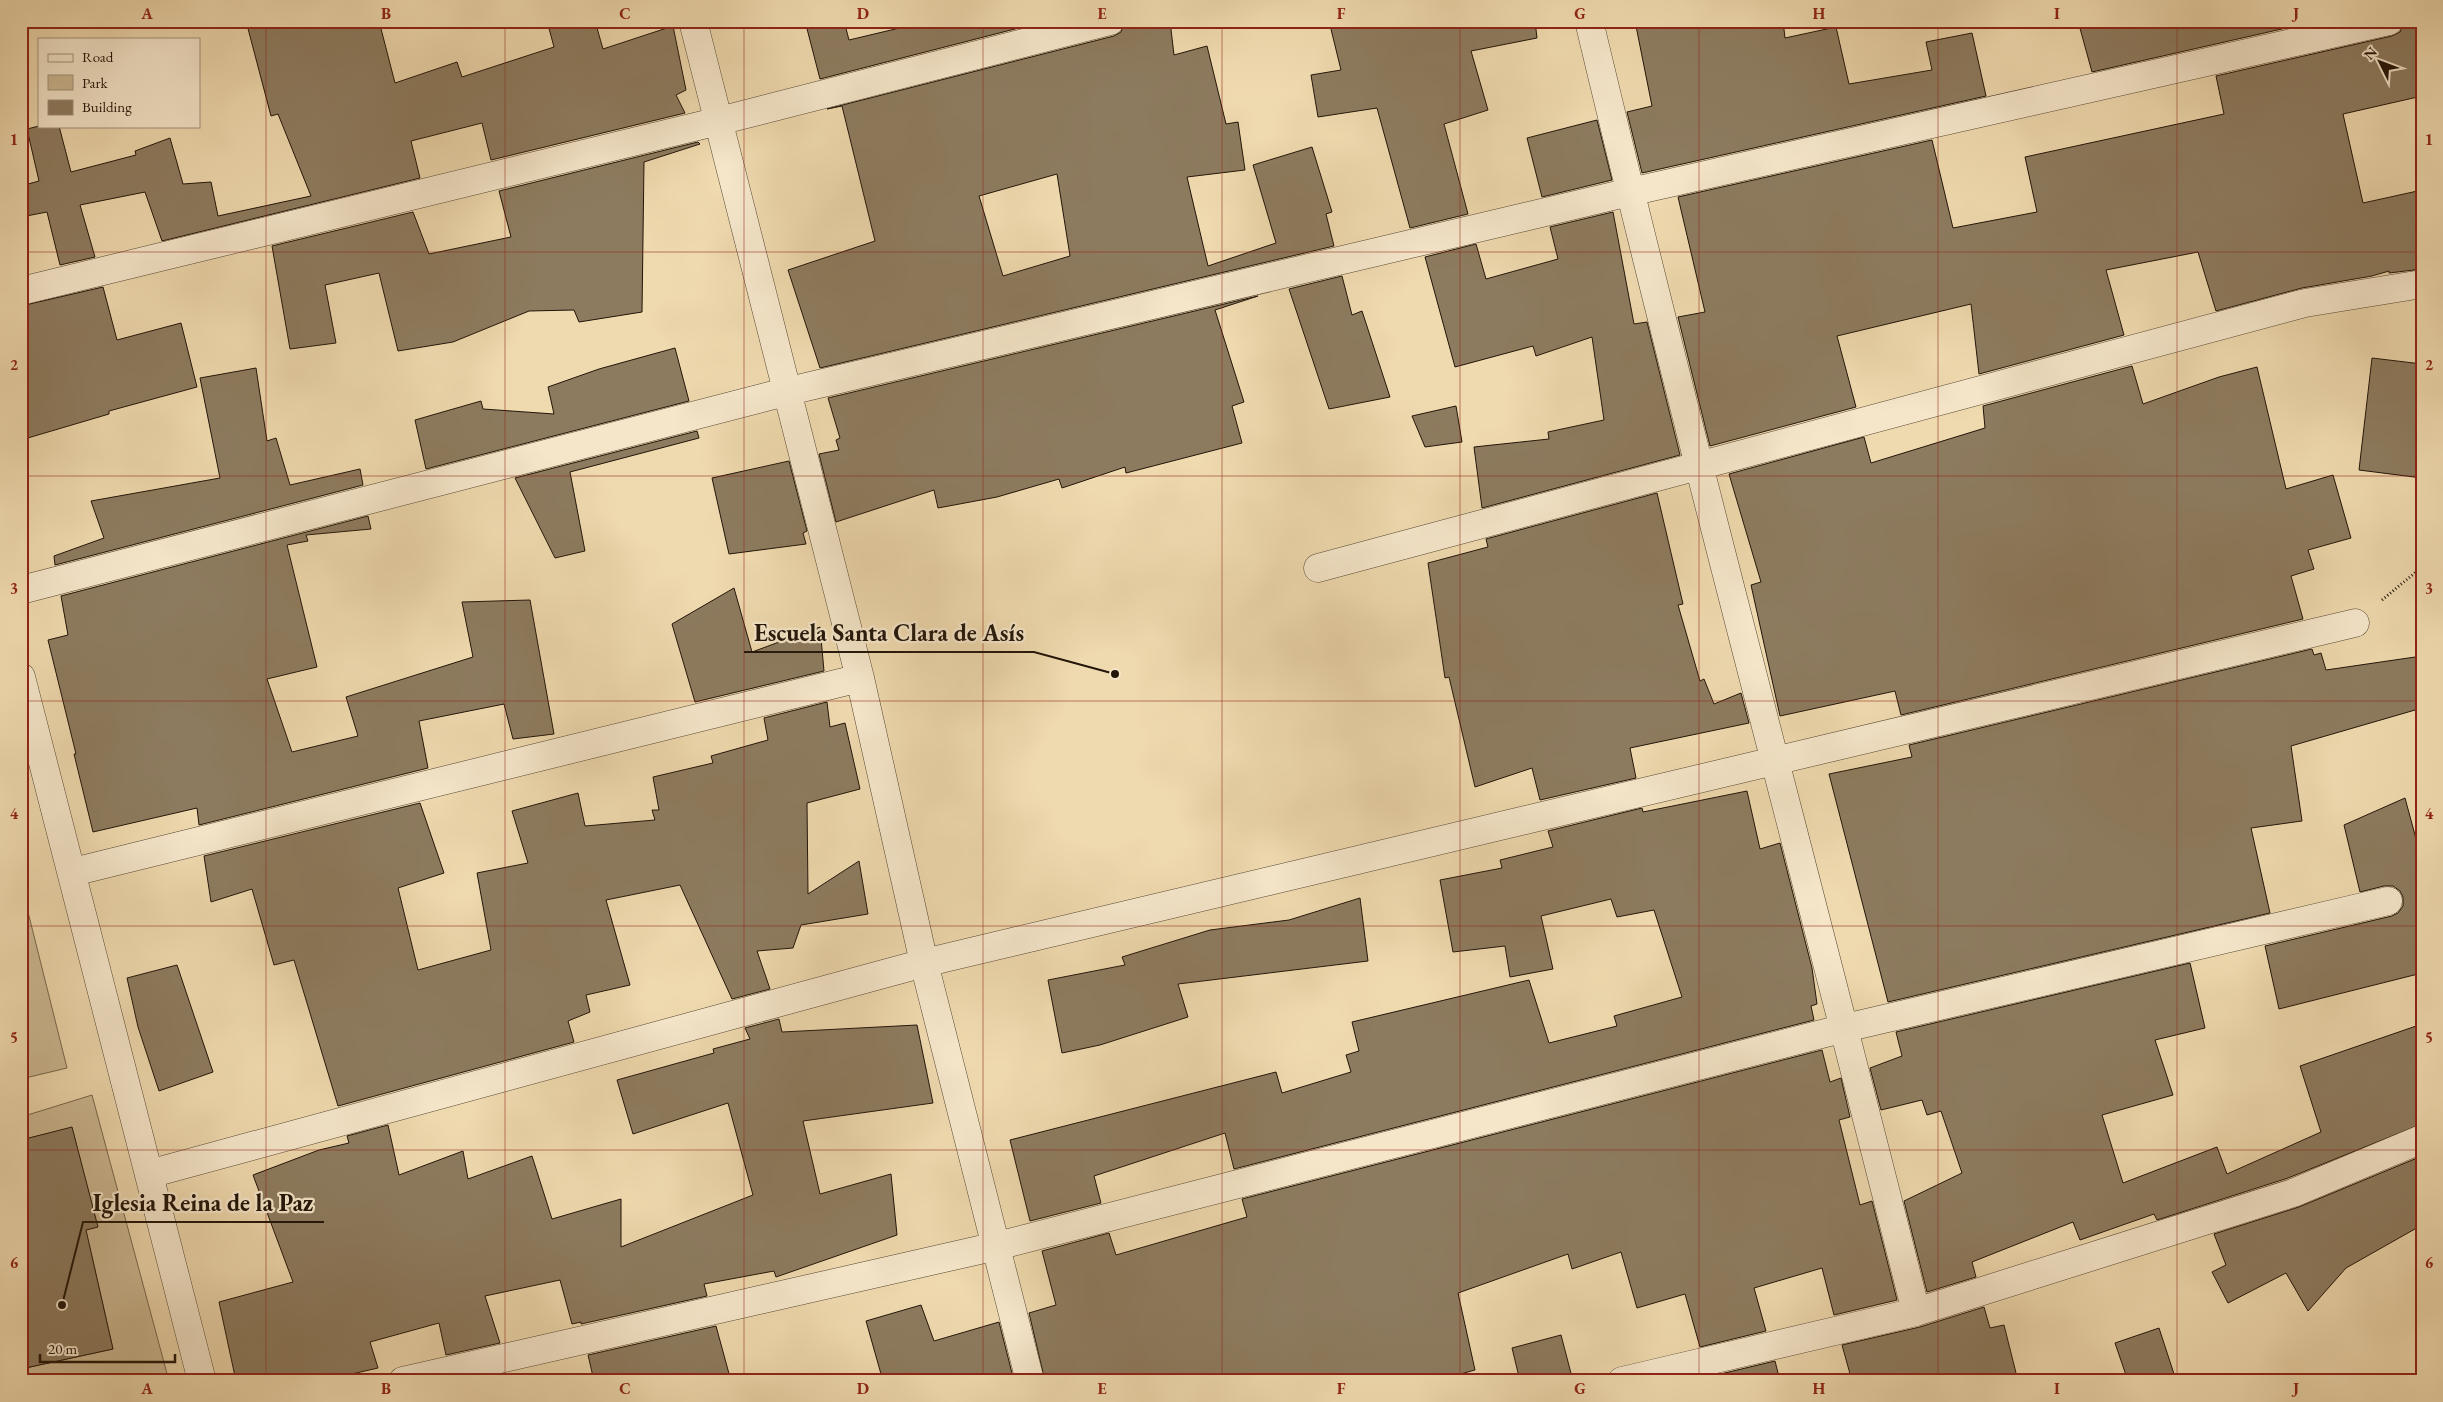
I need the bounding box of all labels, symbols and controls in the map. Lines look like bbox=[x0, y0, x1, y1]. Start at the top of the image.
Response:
text: A bbox=[140, 3, 153, 24]
text: B bbox=[381, 3, 391, 24]
text: C bbox=[619, 3, 631, 24]
text: D bbox=[857, 3, 869, 24]
text: E bbox=[1097, 3, 1107, 24]
text: F bbox=[1337, 3, 1346, 24]
text: G bbox=[1574, 3, 1586, 24]
text: H bbox=[1813, 3, 1826, 24]
text: I bbox=[2054, 3, 2060, 24]
text: J bbox=[2291, 3, 2299, 24]
legend bbox=[38, 38, 200, 128]
north arrow bbox=[2356, 38, 2406, 88]
text: N bbox=[2360, 43, 2381, 64]
text: Road bbox=[82, 47, 114, 66]
text: Park bbox=[82, 73, 109, 92]
text: Building bbox=[82, 97, 132, 116]
text: 1 bbox=[10, 129, 18, 150]
text: 1 bbox=[2425, 129, 2433, 150]
text: 2 bbox=[10, 354, 19, 375]
text: 2 bbox=[2425, 354, 2434, 375]
text: 3 bbox=[10, 578, 18, 599]
text: 3 bbox=[2425, 578, 2433, 599]
callout: Escuela Santa Clara de Asís bbox=[744, 613, 1034, 652]
text: Escuela Santa Clara de Asís bbox=[754, 617, 1024, 648]
text: 4 bbox=[10, 803, 19, 824]
text: 4 bbox=[2425, 803, 2434, 824]
text: 5 bbox=[10, 1027, 18, 1048]
text: 5 bbox=[2425, 1027, 2433, 1048]
callout: Iglesia Reina de la Paz bbox=[83, 1183, 324, 1222]
text: Iglesia Reina de la Paz bbox=[93, 1187, 314, 1219]
text: 6 bbox=[10, 1252, 19, 1273]
text: 6 bbox=[2425, 1252, 2434, 1273]
scale bar bbox=[40, 1332, 175, 1364]
text: 20 m bbox=[48, 1339, 77, 1358]
text: A bbox=[140, 1378, 153, 1399]
text: B bbox=[381, 1378, 391, 1399]
text: C bbox=[619, 1378, 631, 1399]
text: D bbox=[857, 1378, 869, 1399]
text: E bbox=[1097, 1378, 1107, 1399]
text: F bbox=[1337, 1378, 1346, 1399]
text: G bbox=[1574, 1378, 1586, 1399]
text: H bbox=[1813, 1378, 1826, 1399]
text: I bbox=[2054, 1378, 2060, 1399]
text: J bbox=[2291, 1378, 2299, 1399]

